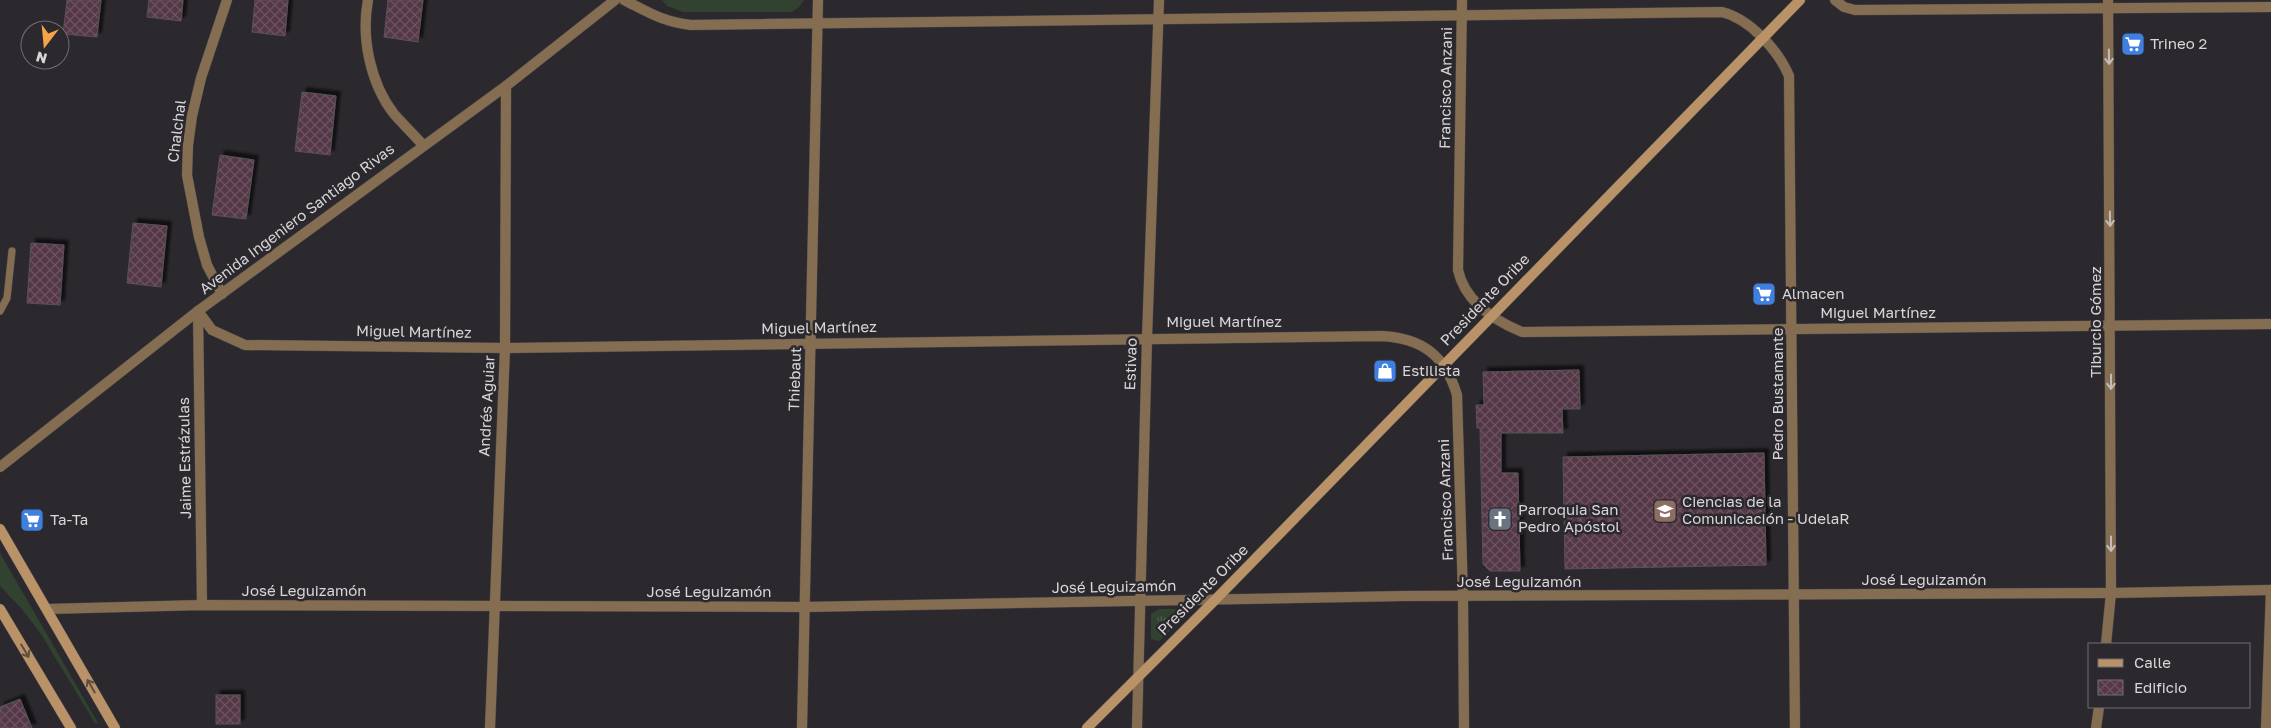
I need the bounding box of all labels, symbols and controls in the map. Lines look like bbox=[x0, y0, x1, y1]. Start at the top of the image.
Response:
north arrow bbox=[20, 20, 70, 70]
street label: Francisco Anzani bbox=[1435, 27, 1455, 149]
supermarket icon: Trineo 2 bbox=[2120, 31, 2146, 57]
place label: Trineo 2 bbox=[2150, 34, 2207, 52]
text: N bbox=[34, 48, 49, 68]
one-way arrow bbox=[2104, 48, 2114, 64]
street label: Chalchal bbox=[163, 98, 189, 163]
street label: Avenida Ingeniero Santiago Rivas bbox=[195, 139, 397, 297]
one-way arrow bbox=[2105, 210, 2115, 227]
street label: Presidente Oribe bbox=[1436, 249, 1533, 349]
street label: Tiburcio Gómez bbox=[2086, 266, 2104, 378]
supermarket icon: Almacen bbox=[1751, 281, 1777, 307]
place label: Almacen bbox=[1782, 284, 1844, 302]
street label: Miguel Martínez bbox=[1820, 303, 1936, 321]
street label: Miguel Martínez bbox=[1166, 312, 1282, 330]
street label: Miguel Martínez bbox=[761, 317, 877, 337]
street label: Miguel Martínez bbox=[356, 321, 472, 341]
street label: Pedro Bustamante bbox=[1768, 327, 1786, 461]
street label: Estivao bbox=[1120, 337, 1140, 391]
street label: Thiebaut bbox=[784, 347, 804, 411]
street label: Andrés Aguiar bbox=[474, 355, 498, 457]
shop icon: Estilista bbox=[1372, 358, 1398, 384]
place label: Estilista bbox=[1402, 361, 1460, 379]
one-way arrow bbox=[2106, 373, 2116, 389]
street label: Jaime Estrázulas bbox=[174, 397, 194, 519]
street label: Francisco Anzani bbox=[1434, 439, 1456, 561]
place label: Ciencias de la Comunicación - UdelaR bbox=[1682, 492, 1849, 527]
school or university icon: Ciencias de la Comunicación - UdelaR bbox=[1652, 498, 1678, 524]
place label: Parroquia San Pedro Apóstol bbox=[1518, 500, 1620, 535]
church icon: Parroquia San Pedro Apóstol bbox=[1487, 506, 1513, 532]
supermarket icon: Ta-Ta bbox=[19, 507, 45, 533]
place label: Ta-Ta bbox=[50, 510, 88, 528]
one-way arrow bbox=[2106, 536, 2116, 552]
street label: Presidente Oribe bbox=[1153, 540, 1251, 638]
street label: José Leguizamón bbox=[1862, 570, 1986, 588]
street label: José Leguizamón bbox=[1457, 572, 1581, 590]
street label: José Leguizamón bbox=[1051, 576, 1177, 596]
street label: José Leguizamón bbox=[242, 581, 366, 599]
street label: José Leguizamón bbox=[647, 582, 771, 600]
one-way arrow bbox=[21, 643, 31, 657]
legend bbox=[2088, 643, 2251, 708]
text: Calle bbox=[2134, 653, 2171, 671]
one-way arrow bbox=[86, 678, 96, 693]
text: Edificio bbox=[2134, 678, 2187, 696]

